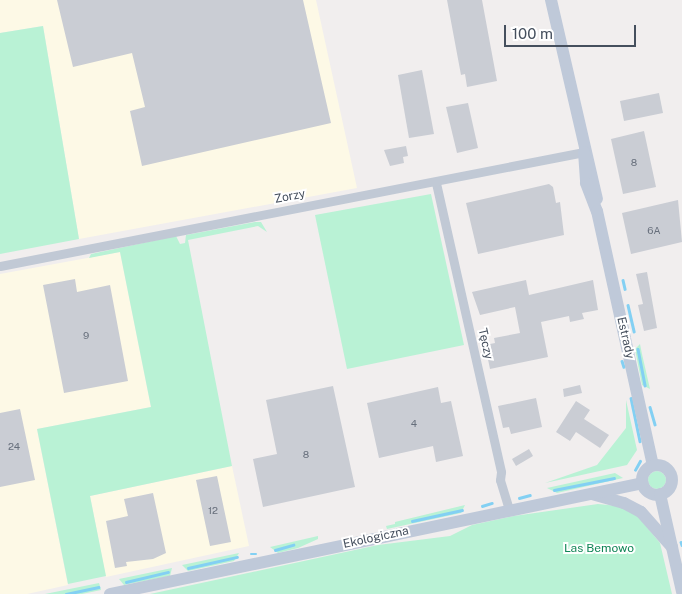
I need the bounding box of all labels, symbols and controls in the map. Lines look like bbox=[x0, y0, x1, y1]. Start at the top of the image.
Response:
scale bar bbox=[507, 15, 640, 47]
text: 100 m bbox=[512, 25, 553, 42]
house number: 8 bbox=[631, 157, 637, 169]
street label: Zorzy bbox=[273, 187, 307, 207]
house number: 6A bbox=[647, 225, 661, 237]
street label: Estrady bbox=[613, 316, 637, 360]
street label: Tęczy bbox=[474, 327, 496, 361]
house number: 9 bbox=[83, 330, 89, 342]
house number: 4 bbox=[411, 418, 417, 430]
house number: 24 bbox=[8, 441, 20, 453]
house number: 8 bbox=[303, 449, 309, 461]
house number: 12 bbox=[208, 505, 218, 517]
street label: Ekologiczna bbox=[342, 524, 410, 552]
park label: Las Bemowo bbox=[564, 542, 634, 556]

